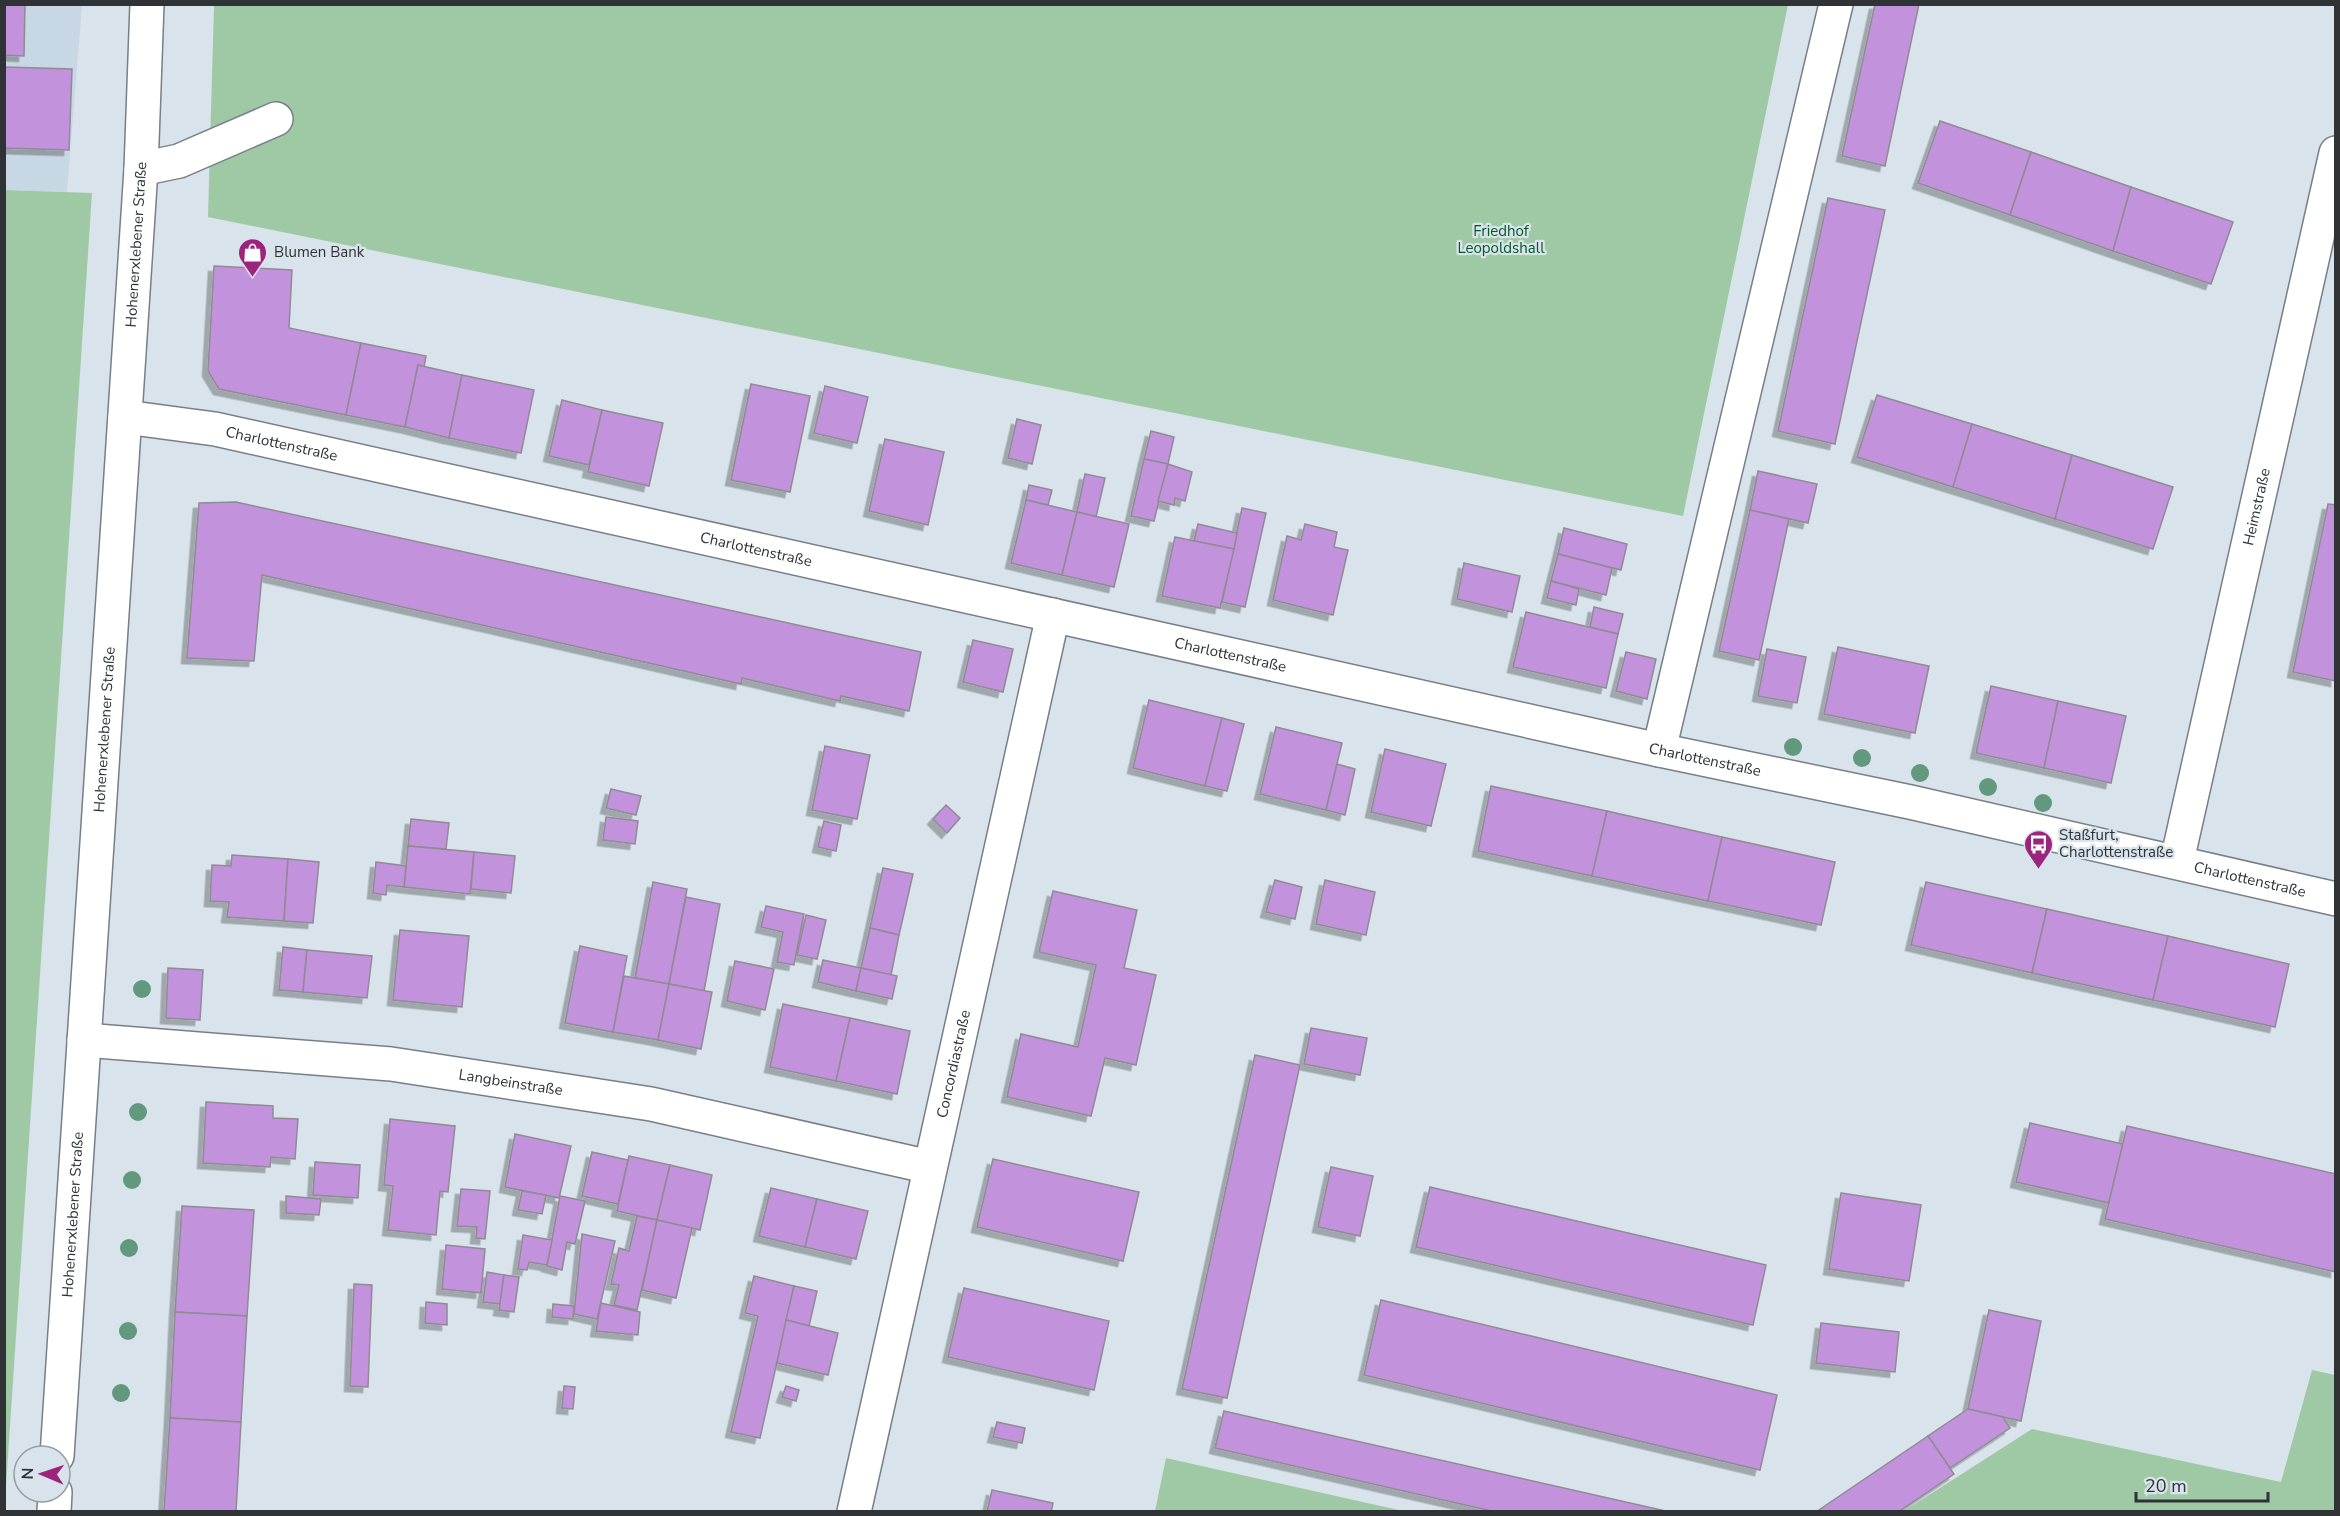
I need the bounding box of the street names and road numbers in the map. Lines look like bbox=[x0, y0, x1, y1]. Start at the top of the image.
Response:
street label: Hohenerxlebener Straße bbox=[121, 161, 151, 328]
street label: Charlottenstraße bbox=[224, 422, 340, 466]
street label: Heimstraße bbox=[2238, 466, 2275, 547]
street label: Charlottenstraße bbox=[698, 527, 814, 571]
street label: Charlottenstraße bbox=[1172, 633, 1288, 677]
street label: Hohenerxlebener Straße bbox=[89, 646, 120, 813]
street label: Charlottenstraße bbox=[1647, 738, 1763, 781]
street label: Charlottenstraße bbox=[2192, 857, 2308, 902]
street label: Concordiastraße bbox=[932, 1008, 975, 1120]
street label: Langbeinstraße bbox=[457, 1065, 564, 1100]
street label: Hohenerxlebener Straße bbox=[57, 1131, 88, 1298]

